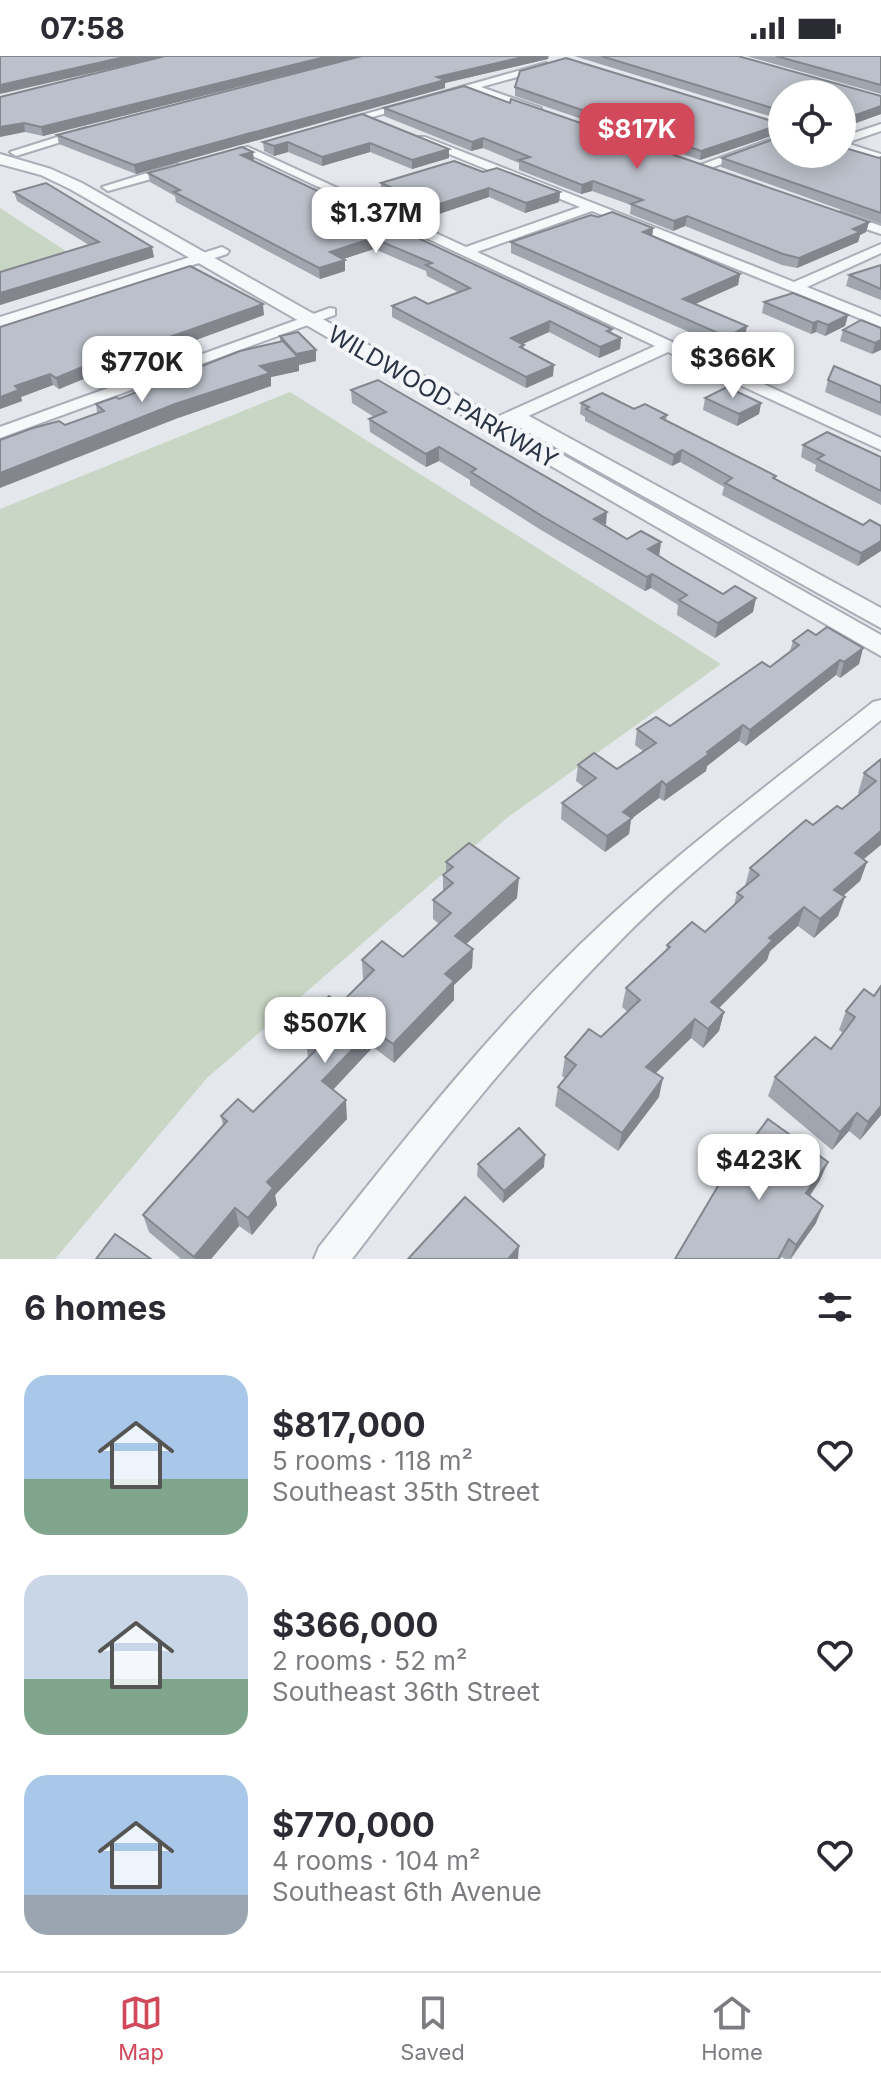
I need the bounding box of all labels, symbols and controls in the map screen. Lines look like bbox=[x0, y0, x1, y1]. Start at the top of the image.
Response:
text: 07:58 bbox=[40, 10, 125, 46]
map controls bbox=[768, 80, 856, 168]
button: locate bbox=[768, 80, 856, 168]
pin: $817K bbox=[581, 103, 693, 171]
text: $817K bbox=[598, 113, 676, 144]
pin: $1.37M bbox=[311, 187, 441, 255]
text: $1.37M bbox=[330, 197, 422, 228]
street label: WILDWOOD PARKWAY bbox=[323, 319, 563, 475]
pin: $366K bbox=[677, 332, 789, 400]
pin: $770K bbox=[86, 336, 198, 404]
text: $366K bbox=[690, 342, 776, 373]
text: $770K bbox=[100, 346, 184, 377]
pin: $507K bbox=[269, 997, 381, 1065]
text: $507K bbox=[283, 1007, 367, 1038]
pin: $423K bbox=[703, 1134, 815, 1202]
text: $423K bbox=[716, 1144, 802, 1175]
icon: filters bbox=[813, 1285, 857, 1329]
text: 6 homes bbox=[24, 1287, 166, 1328]
text: $817,000 bbox=[272, 1404, 426, 1445]
icon: home bbox=[88, 1407, 184, 1503]
icon: heart bbox=[813, 1433, 857, 1477]
text: 5 rooms · 118 m² bbox=[272, 1445, 473, 1476]
text: Southeast 35th Street bbox=[272, 1476, 540, 1507]
text: $366,000 bbox=[272, 1604, 439, 1645]
icon: home bbox=[88, 1607, 184, 1703]
icon: heart bbox=[813, 1633, 857, 1677]
text: 2 rooms · 52 m² bbox=[272, 1645, 468, 1676]
text: Southeast 36th Street bbox=[272, 1676, 540, 1707]
text: $770,000 bbox=[272, 1804, 435, 1845]
icon: home bbox=[88, 1807, 184, 1903]
icon: heart bbox=[813, 1833, 857, 1877]
text: 4 rooms · 104 m² bbox=[272, 1845, 481, 1876]
text: Southeast 6th Avenue bbox=[272, 1876, 542, 1907]
tab: Map bbox=[118, 1991, 164, 2065]
tab: Saved bbox=[400, 1991, 465, 2065]
tab: Home bbox=[701, 1991, 763, 2065]

